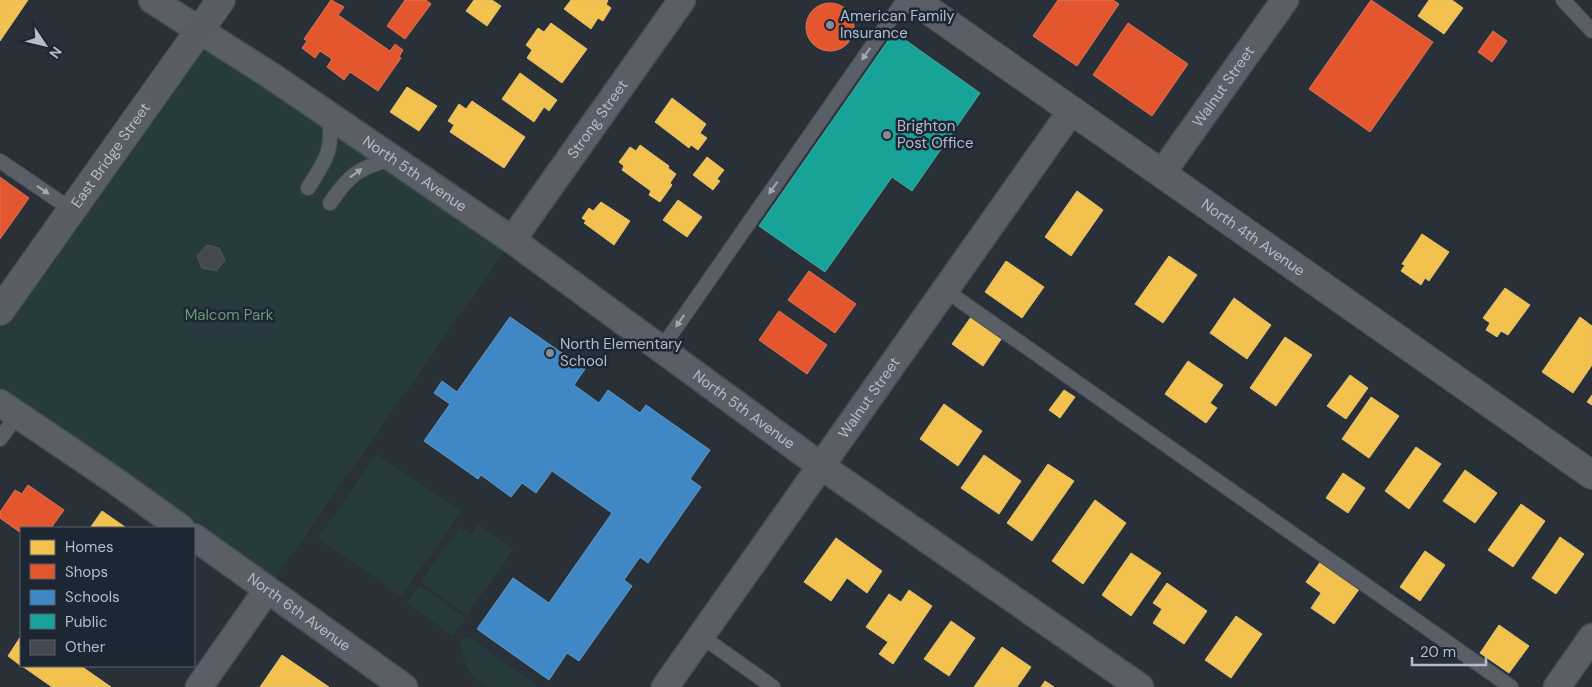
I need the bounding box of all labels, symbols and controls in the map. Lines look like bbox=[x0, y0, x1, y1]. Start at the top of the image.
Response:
place label: American Family Insurance bbox=[840, 6, 955, 43]
marker: American Family Insurance bbox=[824, 19, 836, 31]
north arrow bbox=[20, 20, 70, 70]
street label: Walnut Street bbox=[1188, 42, 1259, 131]
text: N bbox=[45, 43, 66, 62]
one-way arrow bbox=[861, 48, 871, 61]
street label: Strong Street bbox=[563, 76, 632, 163]
street label: East Bridge Street bbox=[66, 99, 155, 212]
place label: Brighton Post Office bbox=[897, 116, 974, 153]
marker: Brighton Post Office bbox=[881, 129, 893, 141]
street label: North 5th Avenue bbox=[359, 131, 471, 216]
one-way arrow bbox=[349, 168, 362, 179]
one-way arrow bbox=[768, 181, 778, 194]
one-way arrow bbox=[36, 185, 50, 195]
street label: North 4th Avenue bbox=[1197, 194, 1309, 281]
park label: Malcom Park bbox=[185, 305, 274, 325]
one-way arrow bbox=[675, 314, 685, 328]
place label: North Elementary School bbox=[560, 334, 683, 371]
marker: North Elementary School bbox=[544, 347, 556, 359]
street label: Walnut Street bbox=[833, 353, 905, 442]
street label: North 5th Avenue bbox=[689, 365, 799, 454]
legend bbox=[20, 527, 195, 667]
text: Homes bbox=[65, 537, 114, 557]
text: Shops bbox=[65, 562, 108, 582]
street label: North 6th Avenue bbox=[243, 568, 355, 656]
text: Schools bbox=[65, 587, 120, 607]
text: Public bbox=[65, 612, 107, 632]
scale bar bbox=[1412, 634, 1486, 666]
text: Other bbox=[65, 637, 106, 657]
text: 20 m bbox=[1420, 642, 1456, 662]

